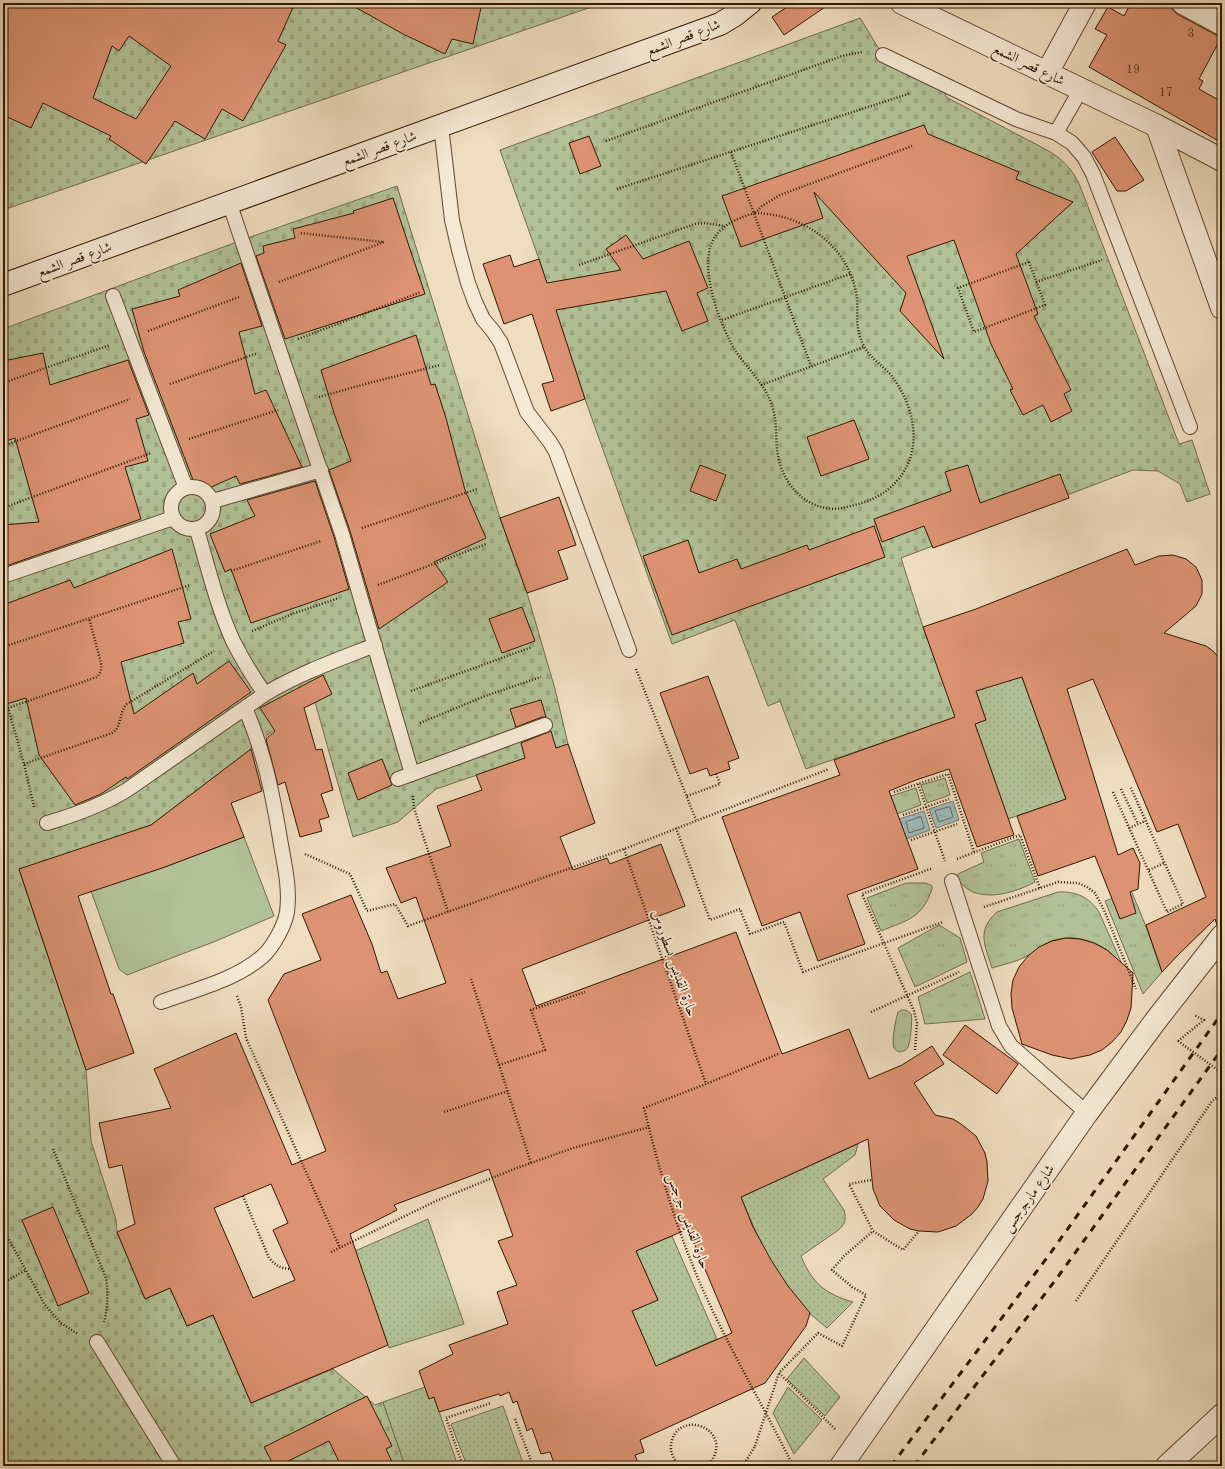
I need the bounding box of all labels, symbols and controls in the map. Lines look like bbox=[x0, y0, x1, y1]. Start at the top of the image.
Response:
street label: شارع قصر الشمع bbox=[644, 17, 724, 64]
house number: 3 bbox=[1188, 28, 1194, 40]
street label: شارع قصر الشمع bbox=[988, 42, 1067, 94]
house number: 19 bbox=[1126, 64, 1140, 76]
house number: 17 bbox=[1159, 87, 1173, 99]
street label: شارع قصر الشمع bbox=[340, 129, 420, 174]
street label: شارع قصر الشمع bbox=[35, 240, 115, 285]
street label: حارة القديس بسطوروس bbox=[647, 908, 699, 1019]
street label: شارع مارجرجس bbox=[1000, 1162, 1061, 1237]
street label: حارة القديس جرجس bbox=[662, 1172, 712, 1272]

